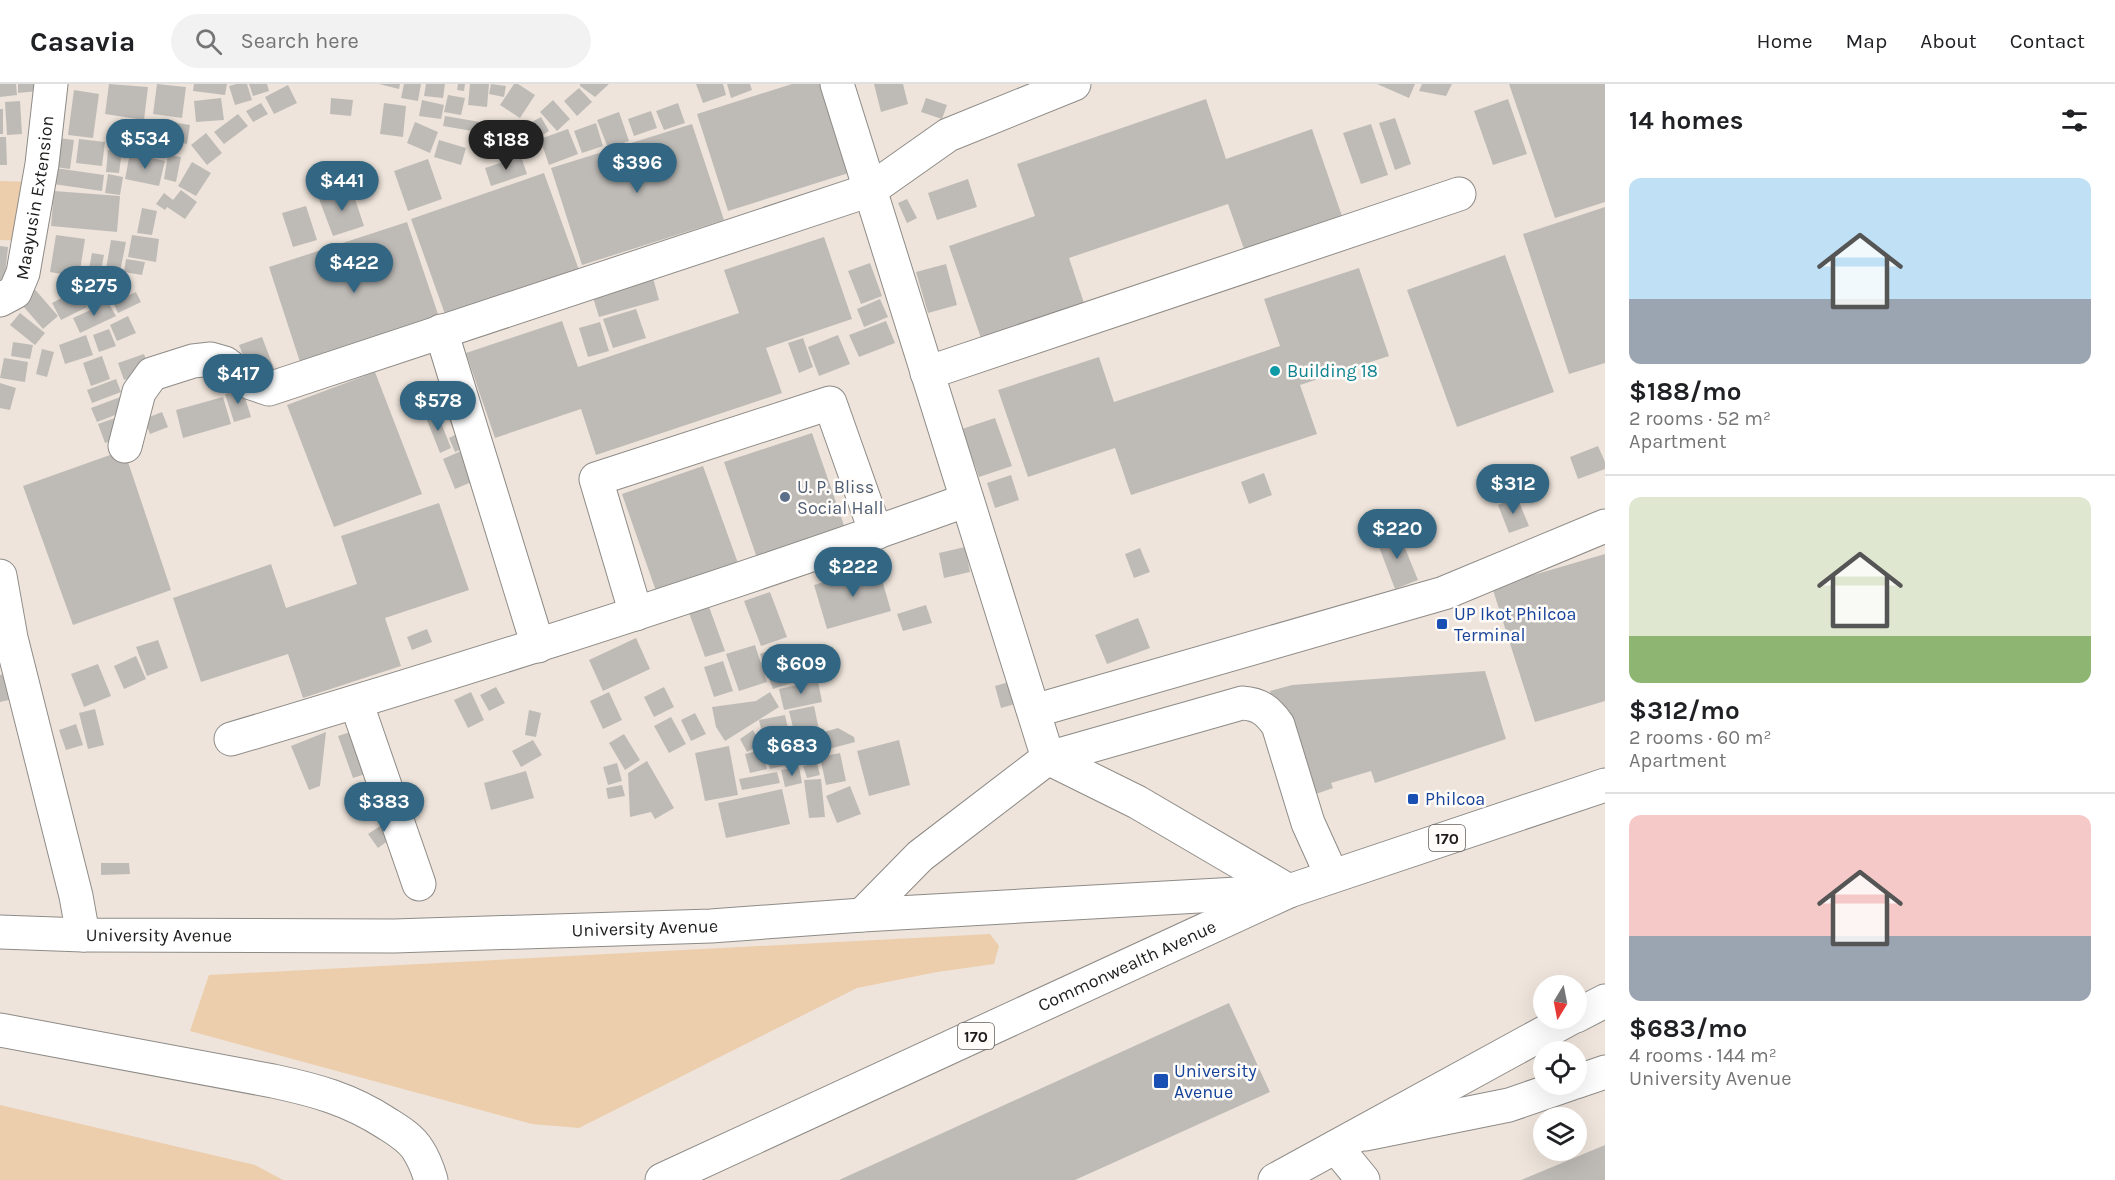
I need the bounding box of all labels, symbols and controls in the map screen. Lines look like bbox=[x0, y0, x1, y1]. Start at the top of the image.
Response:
search box bbox=[171, 14, 591, 68]
text: Casavia bbox=[30, 25, 135, 58]
icon: search bbox=[192, 25, 225, 58]
text: Search here bbox=[240, 28, 359, 54]
text: Home bbox=[1757, 29, 1813, 53]
text: Map bbox=[1846, 29, 1887, 53]
text: About bbox=[1920, 29, 1977, 53]
text: Contact bbox=[2010, 29, 2085, 53]
icon: filters bbox=[2058, 104, 2091, 137]
text: 14 homes bbox=[1629, 105, 1743, 136]
street label: Maayusin Extension bbox=[11, 114, 58, 282]
pin: $534 bbox=[109, 119, 181, 170]
pin: $188 bbox=[470, 120, 542, 171]
text: $534 bbox=[120, 127, 170, 150]
text: $188 bbox=[483, 128, 529, 151]
pin: $396 bbox=[601, 143, 673, 194]
text: $396 bbox=[612, 151, 662, 174]
pin: $441 bbox=[306, 161, 378, 212]
text: $441 bbox=[320, 169, 364, 192]
icon: home bbox=[1806, 217, 1914, 325]
pin: $422 bbox=[318, 243, 390, 294]
text: $422 bbox=[329, 251, 379, 274]
pin: $275 bbox=[58, 266, 130, 317]
text: $275 bbox=[70, 274, 118, 297]
pin: $417 bbox=[202, 354, 274, 405]
place label: Building 18 bbox=[1287, 360, 1378, 382]
text: $417 bbox=[217, 362, 259, 385]
marker: Building 18 bbox=[1268, 364, 1282, 378]
text: $188/mo bbox=[1629, 376, 1741, 407]
pin: $578 bbox=[402, 381, 474, 432]
text: $578 bbox=[414, 389, 462, 412]
text: 2 rooms · 52 m² bbox=[1629, 407, 1771, 430]
text: Apartment bbox=[1629, 430, 1727, 453]
pin: $312 bbox=[1477, 464, 1549, 515]
text: $312 bbox=[1490, 472, 1536, 495]
place label: U. P. Bliss Social Hall bbox=[797, 476, 884, 519]
marker: U. P. Bliss Social Hall bbox=[778, 490, 792, 504]
pin: $220 bbox=[1361, 509, 1433, 560]
text: $220 bbox=[1372, 517, 1422, 540]
icon: home bbox=[1806, 536, 1914, 644]
pin: $222 bbox=[817, 547, 889, 598]
text: $222 bbox=[828, 555, 878, 578]
place label: UP Ikot Philcoa Terminal bbox=[1454, 603, 1576, 646]
marker: UP Ikot Philcoa Terminal bbox=[1435, 617, 1449, 631]
pin: $609 bbox=[765, 644, 837, 695]
text: $609 bbox=[776, 652, 826, 675]
text: $312/mo bbox=[1629, 695, 1740, 726]
pin: $683 bbox=[756, 726, 828, 777]
text: 2 rooms · 60 m² bbox=[1629, 726, 1772, 749]
text: $683 bbox=[766, 734, 818, 757]
text: Apartment bbox=[1629, 749, 1727, 772]
pin: $383 bbox=[348, 782, 420, 833]
place label: Philcoa bbox=[1425, 788, 1485, 810]
text: $383 bbox=[358, 790, 410, 813]
marker: Philcoa bbox=[1406, 792, 1420, 806]
road number: 170 bbox=[1429, 825, 1465, 851]
icon: home bbox=[1806, 854, 1914, 962]
street label: University Avenue bbox=[571, 915, 719, 941]
street label: Commonwealth Avenue bbox=[1034, 915, 1220, 1016]
street label: University Avenue bbox=[86, 924, 232, 946]
north arrow bbox=[1533, 975, 1587, 1029]
map controls bbox=[1533, 975, 1587, 1161]
text: $683/mo bbox=[1629, 1013, 1747, 1044]
road number: 170 bbox=[958, 1023, 994, 1049]
button: locate bbox=[1533, 1041, 1587, 1095]
text: 4 rooms · 144 m² bbox=[1629, 1044, 1777, 1067]
place label: University Avenue bbox=[1174, 1060, 1257, 1103]
text: University Avenue bbox=[1629, 1067, 1792, 1090]
marker: University Avenue bbox=[1152, 1072, 1170, 1090]
button: layers bbox=[1533, 1107, 1587, 1161]

